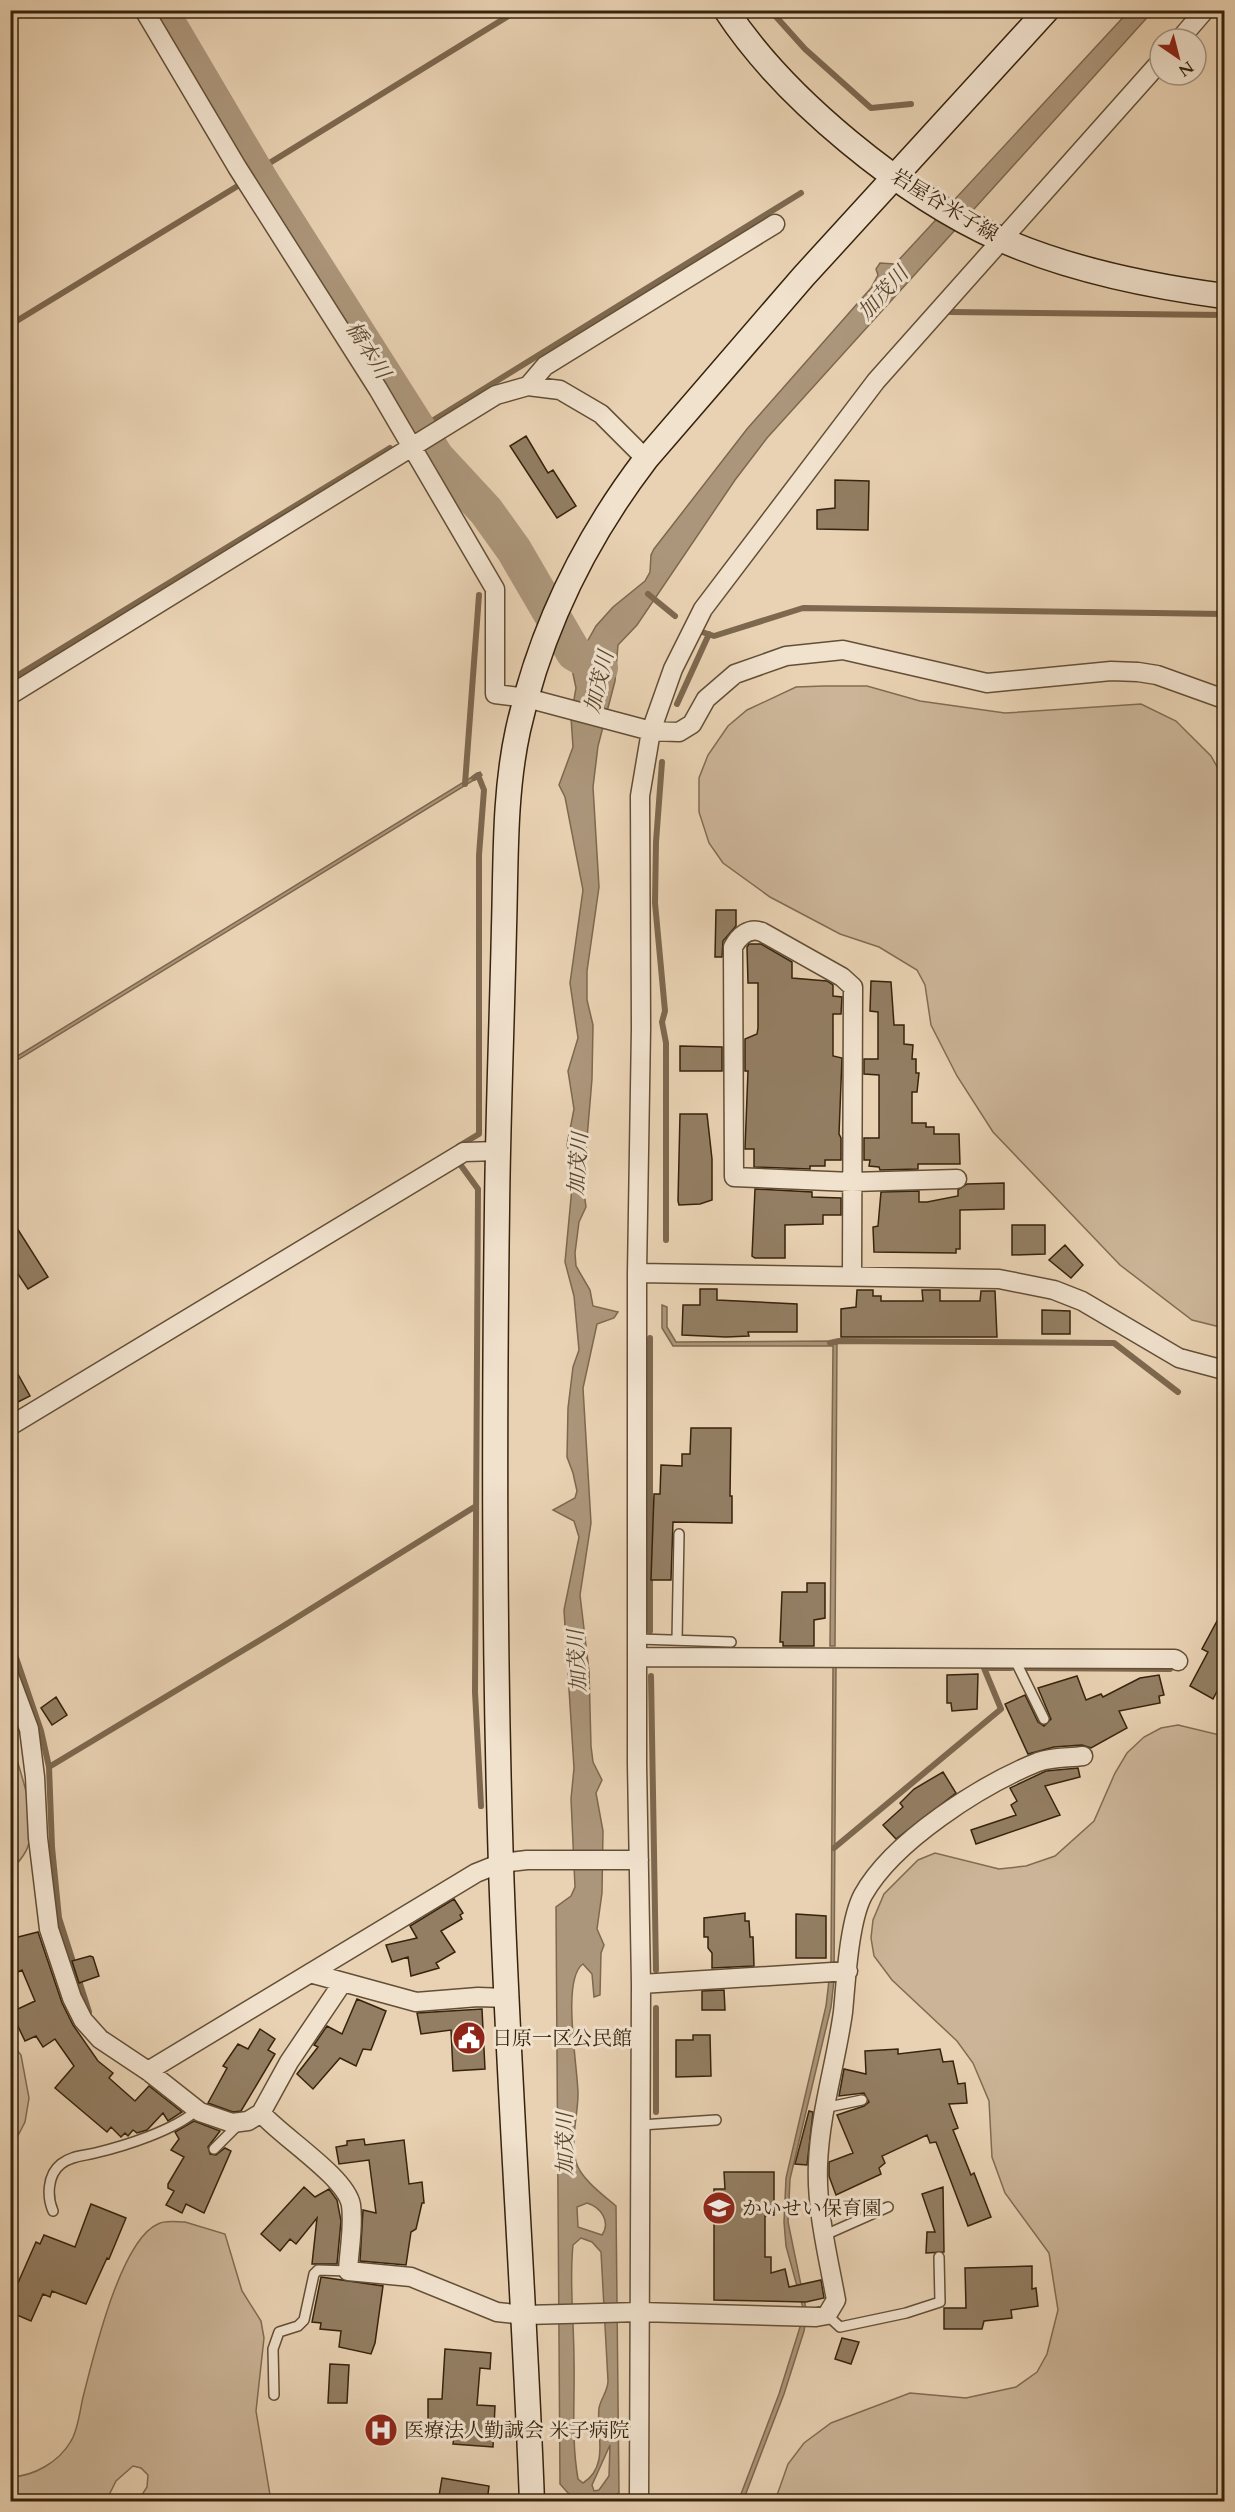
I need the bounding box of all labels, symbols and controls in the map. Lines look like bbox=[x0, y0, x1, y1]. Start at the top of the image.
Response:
north arrow bbox=[1148, 27, 1208, 87]
text: N bbox=[1174, 55, 1198, 82]
street label: 岩屋谷米子線 bbox=[886, 163, 1003, 248]
water label: 加茂川 bbox=[852, 259, 917, 326]
water label: 橋本川 bbox=[339, 316, 398, 386]
water label: 加茂川 bbox=[578, 646, 622, 716]
water label: 加茂川 bbox=[562, 1130, 595, 1196]
water label: 加茂川 bbox=[561, 1627, 594, 1693]
public building icon: 日原一区公民館 bbox=[451, 2020, 487, 2056]
place label: 日原一区公民館 bbox=[492, 2025, 632, 2052]
water label: 加茂川 bbox=[551, 2111, 580, 2176]
school or university icon: かいせい保育園 bbox=[701, 2190, 737, 2226]
place label: かいせい保育園 bbox=[742, 2195, 882, 2222]
hospital icon: 医療法人勤誠会 米子病院 bbox=[363, 2412, 399, 2448]
place label: 医療法人勤誠会 米子病院 bbox=[404, 2417, 629, 2444]

